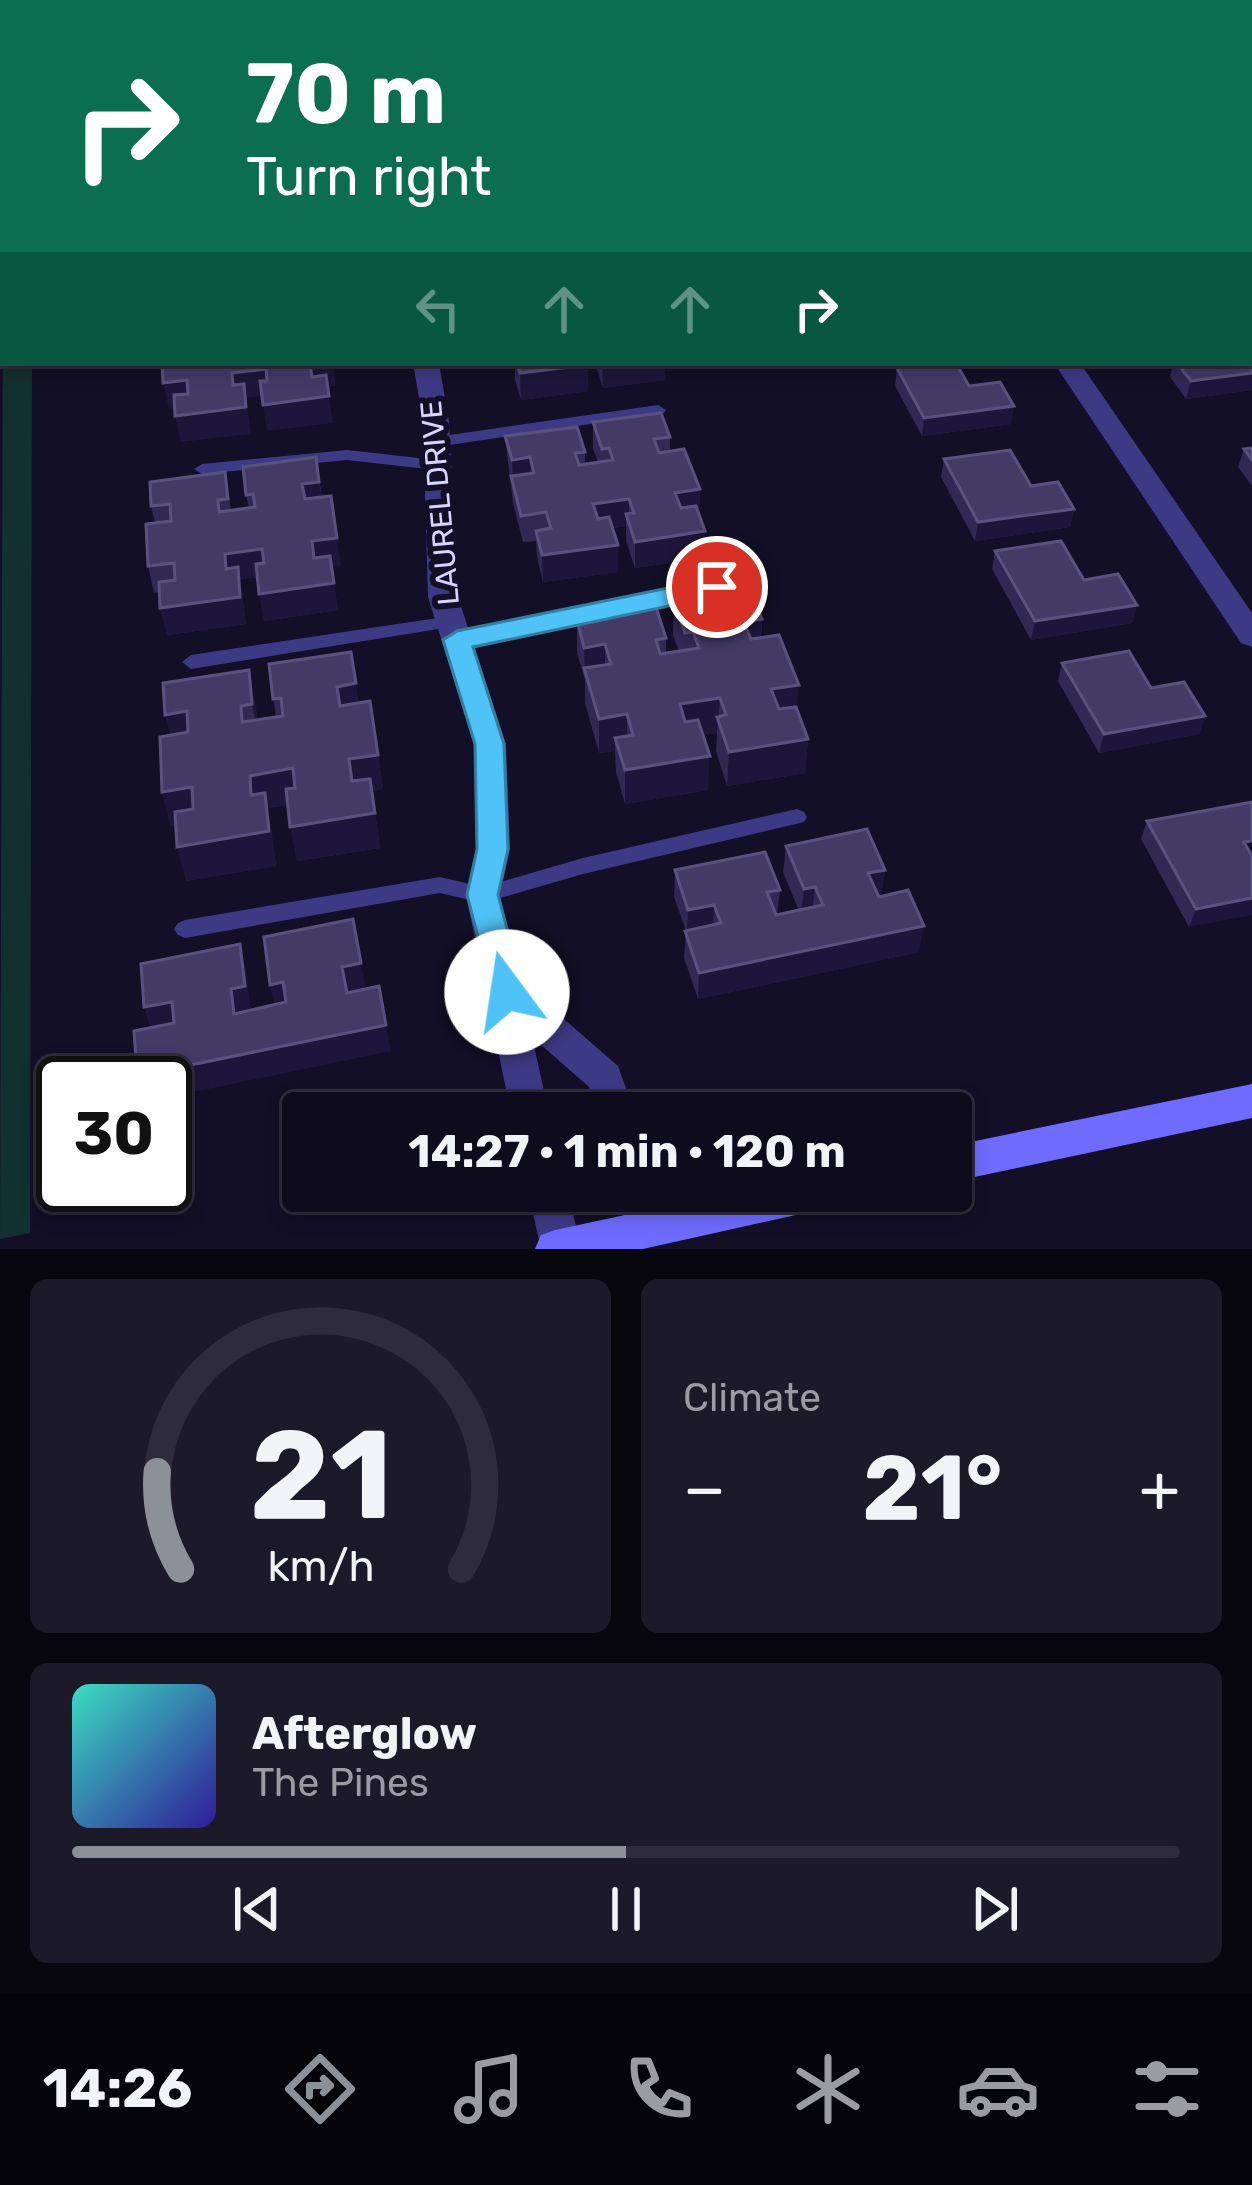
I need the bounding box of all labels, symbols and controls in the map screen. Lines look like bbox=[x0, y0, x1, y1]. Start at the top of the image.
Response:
text: 70 m bbox=[246, 44, 446, 144]
icon: right bbox=[48, 48, 204, 204]
text: Turn right bbox=[246, 145, 491, 209]
icon: left bbox=[405, 276, 471, 342]
icon: ahead bbox=[531, 276, 597, 342]
icon: ahead bbox=[657, 276, 723, 342]
icon: right bbox=[783, 276, 849, 342]
street label: LAUREL DRIVE bbox=[413, 399, 467, 607]
pin bbox=[666, 536, 768, 638]
icon: arrive bbox=[684, 554, 750, 620]
position arrow bbox=[444, 929, 570, 1055]
speed limit sign: 30 bbox=[36, 1056, 192, 1212]
text: 14:27 · 1 min · 120 m bbox=[408, 1125, 846, 1178]
text: Climate bbox=[683, 1375, 821, 1421]
text: 21 bbox=[249, 1401, 392, 1549]
text: 21° bbox=[862, 1435, 1003, 1542]
text: − bbox=[683, 1449, 726, 1528]
text: + bbox=[1139, 1449, 1180, 1528]
text: km/h bbox=[267, 1541, 374, 1592]
text: Afterglow bbox=[252, 1707, 477, 1760]
text: The Pines bbox=[252, 1760, 429, 1806]
icon: previous bbox=[224, 1876, 290, 1942]
icon: pause bbox=[593, 1876, 659, 1942]
icon: next bbox=[962, 1876, 1028, 1942]
icon: directions bbox=[278, 2047, 362, 2131]
icon: music bbox=[447, 2047, 531, 2131]
icon: phone bbox=[617, 2047, 701, 2131]
icon: climate bbox=[786, 2047, 870, 2131]
icon: car bbox=[956, 2047, 1040, 2131]
icon: filters bbox=[1125, 2047, 1209, 2131]
text: 14:26 bbox=[43, 2057, 192, 2121]

